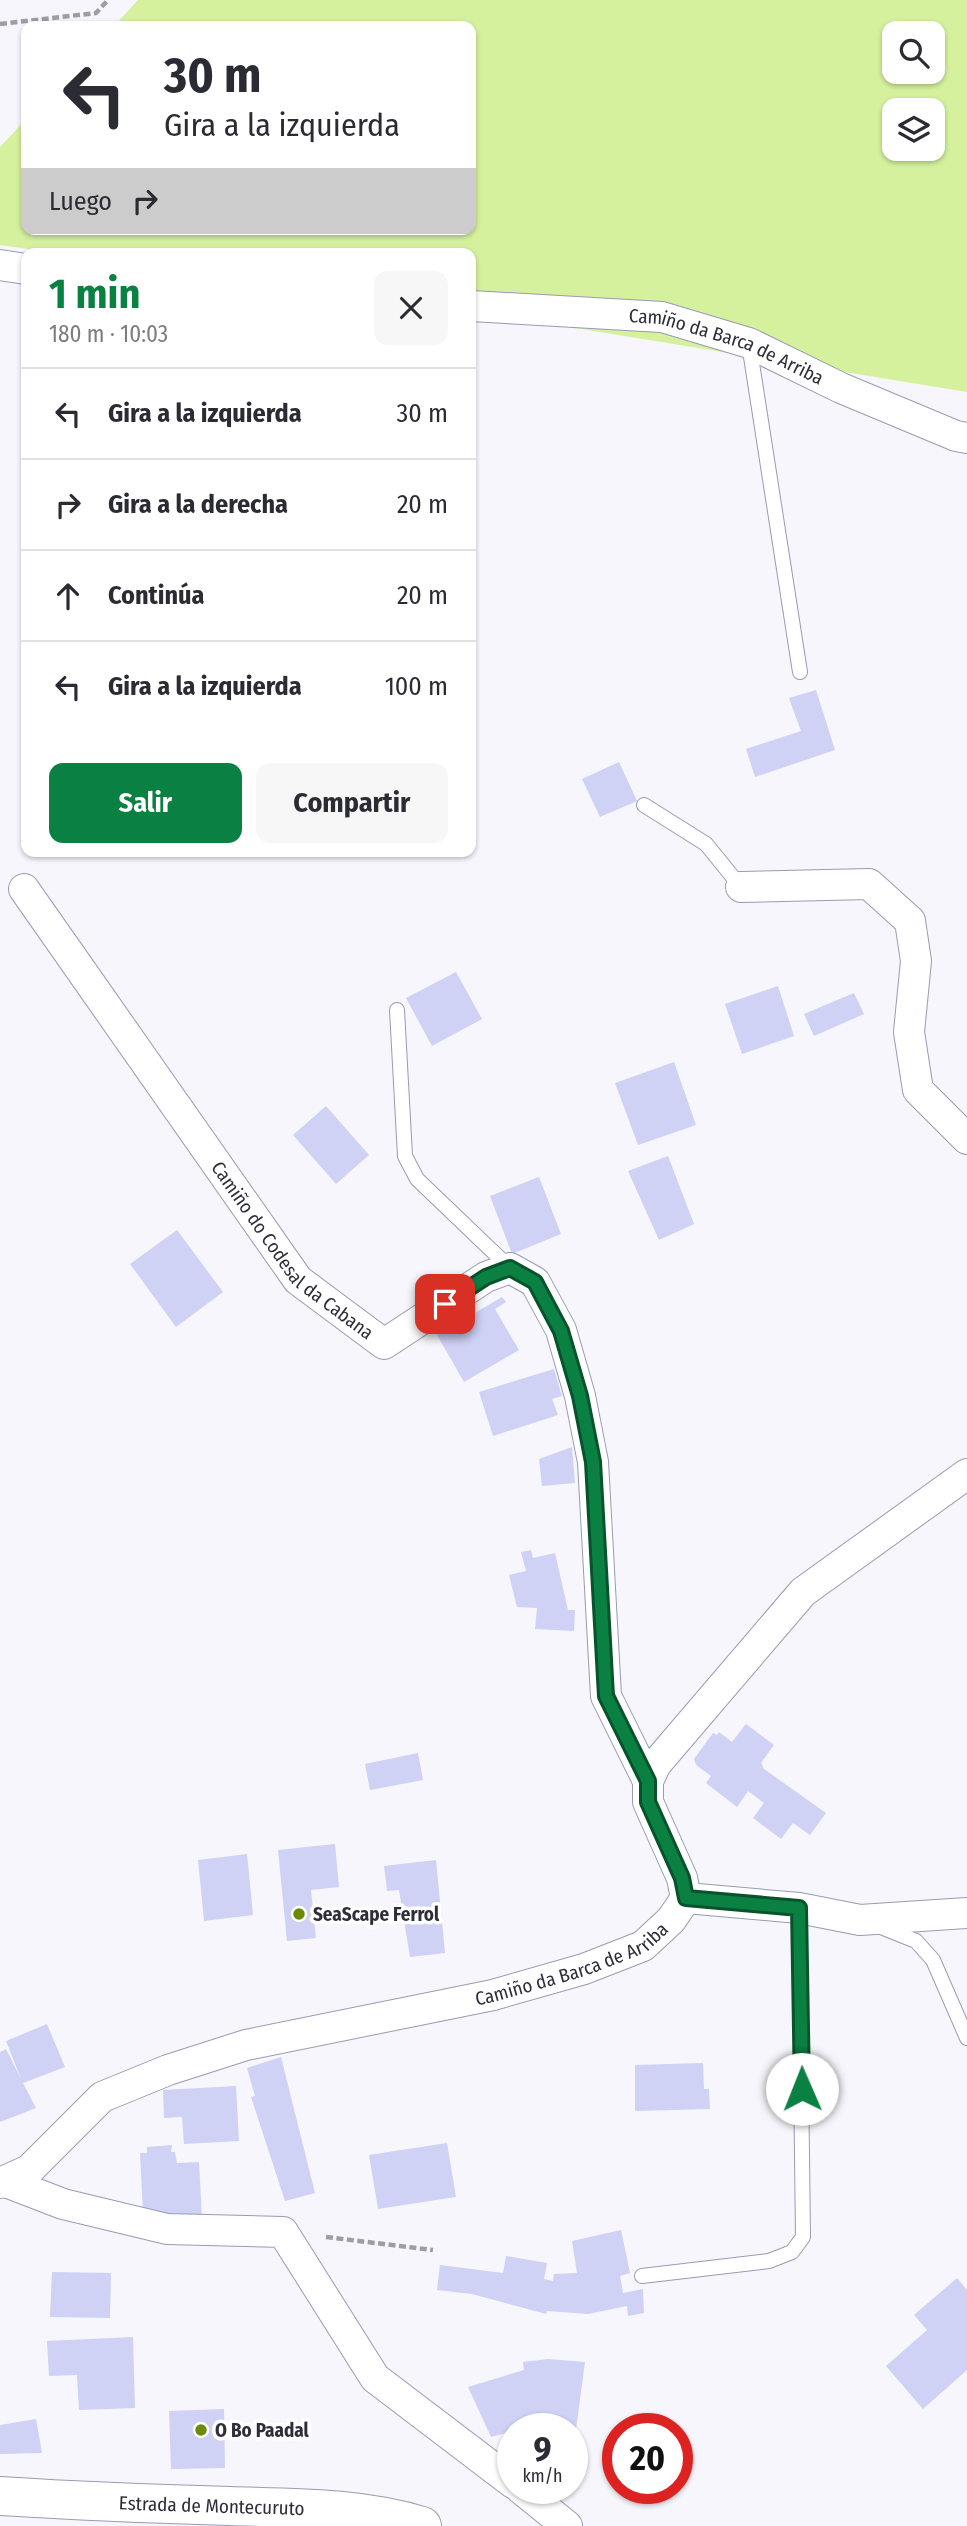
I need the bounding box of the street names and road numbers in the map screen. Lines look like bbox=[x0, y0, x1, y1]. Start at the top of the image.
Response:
street label: Camiño da Barca de Arriba bbox=[628, 304, 827, 389]
street label: Camiño do Codesal da Cabana bbox=[207, 1157, 378, 1344]
street label: Camiño da Barca de Arriba bbox=[473, 1917, 673, 2010]
street label: Estrada de Montecuruto bbox=[118, 2491, 305, 2520]

